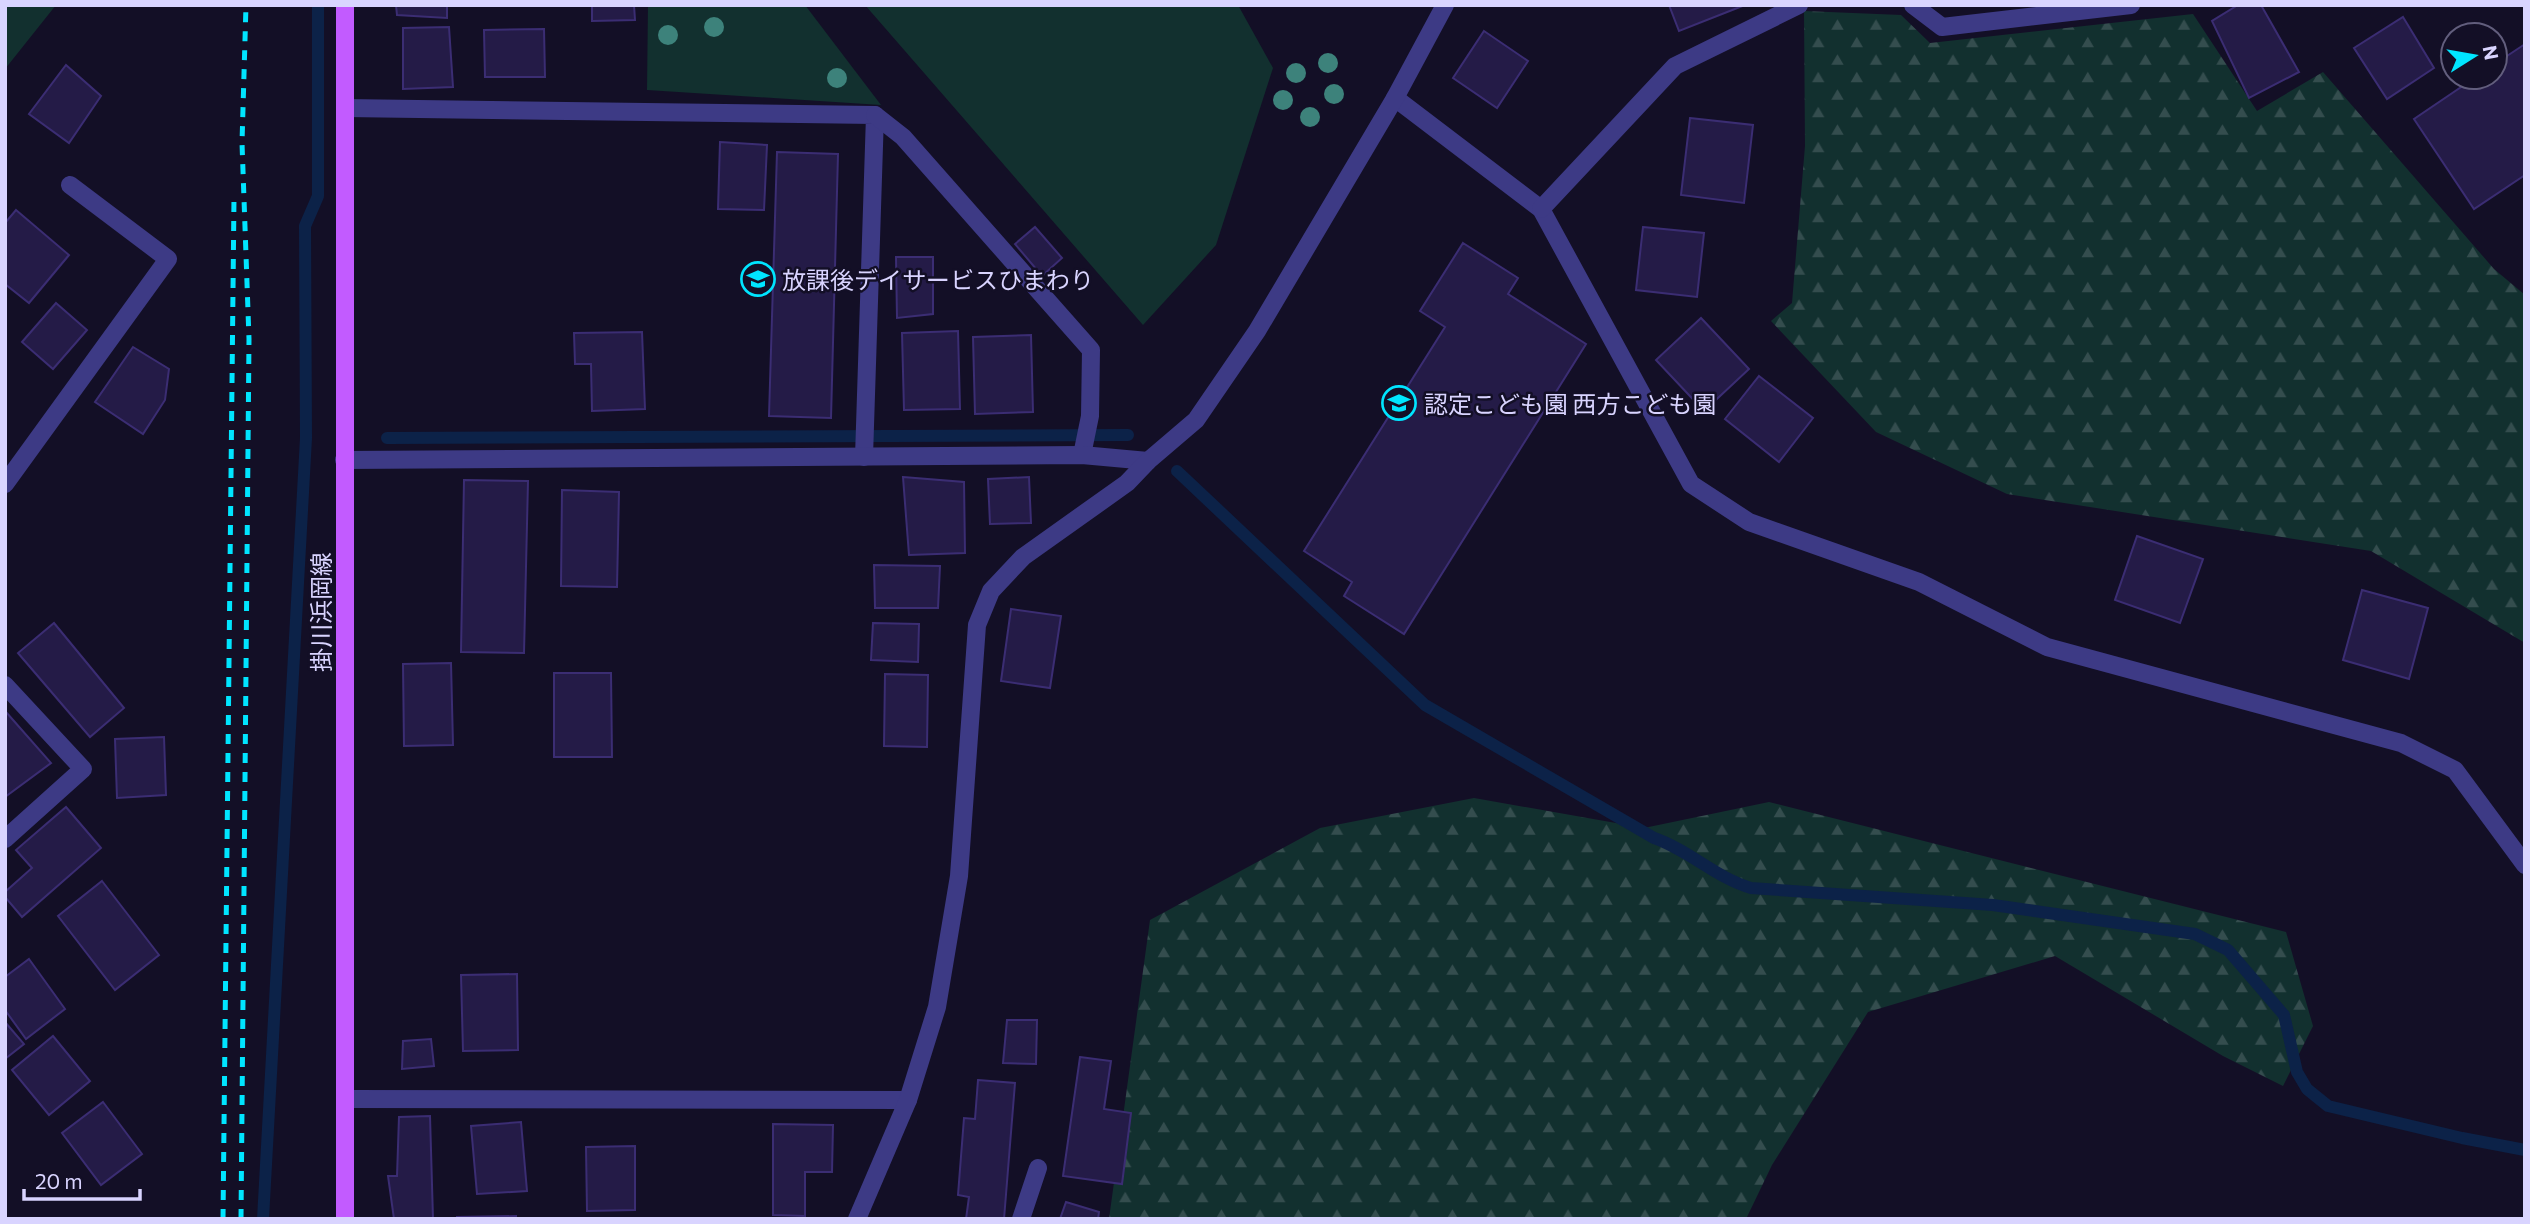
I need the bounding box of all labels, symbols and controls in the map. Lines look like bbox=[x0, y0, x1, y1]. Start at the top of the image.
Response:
north arrow bbox=[2439, 21, 2509, 91]
text: N bbox=[2479, 43, 2504, 62]
school or university icon: 放課後デイサービスひまわり bbox=[739, 260, 777, 298]
place label: 放課後デイサービスひまわり bbox=[782, 265, 1094, 294]
school or university icon: 認定こども園 西方こども園 bbox=[1380, 384, 1418, 422]
place label: 認定こども園 西方こども園 bbox=[1424, 389, 1717, 418]
street label: 掛川浜岡線 bbox=[306, 552, 335, 672]
scale bar bbox=[24, 1158, 140, 1202]
text: 20 m bbox=[35, 1168, 83, 1193]

